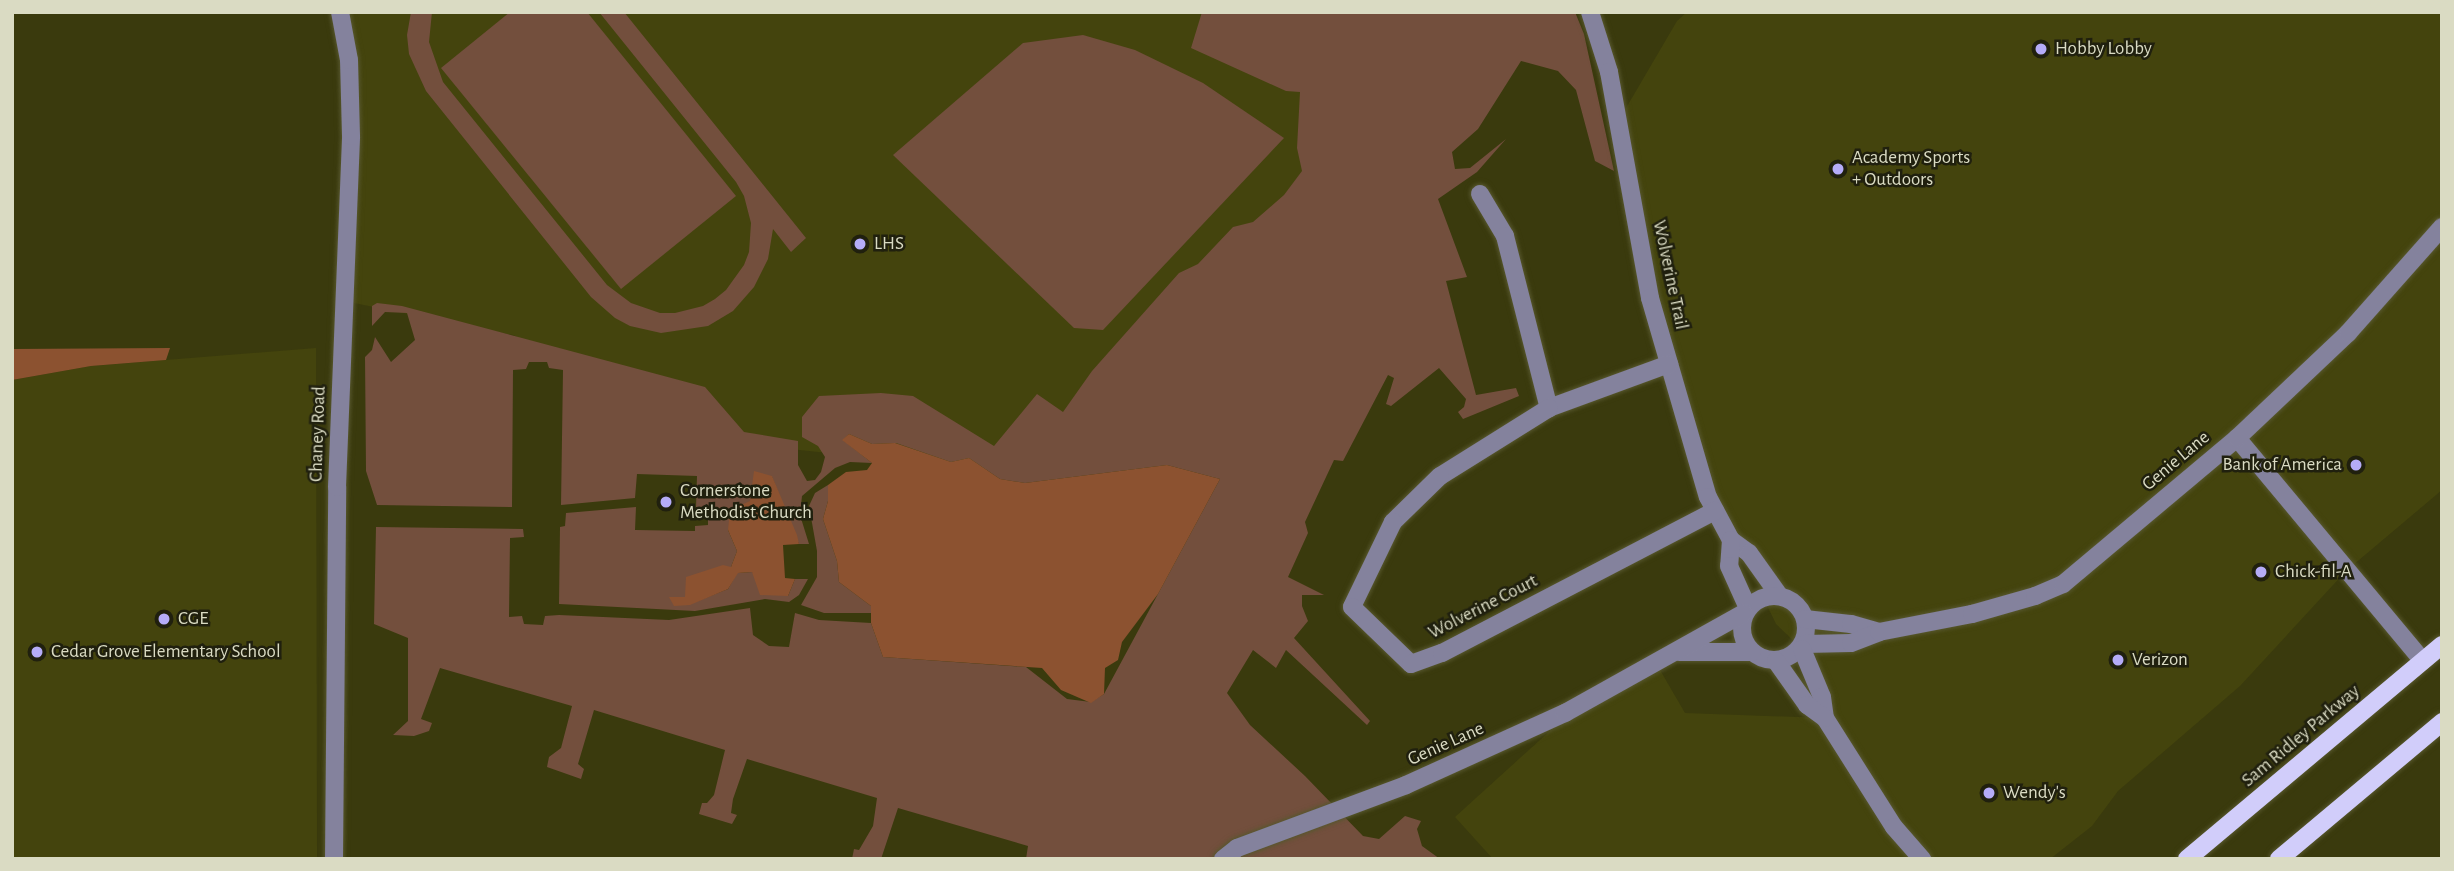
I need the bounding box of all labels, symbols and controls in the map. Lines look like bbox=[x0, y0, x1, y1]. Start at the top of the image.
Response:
place label: Hobby Lobby bbox=[2055, 38, 2152, 60]
marker: Hobby Lobby bbox=[2033, 41, 2049, 57]
place label: Academy Sports + Outdoors bbox=[1852, 147, 1970, 191]
marker: Academy Sports + Outdoors bbox=[1830, 161, 1846, 177]
street label: Wolverine Trail bbox=[1647, 218, 1693, 332]
place label: LHS bbox=[874, 233, 904, 255]
marker: LHS bbox=[852, 236, 868, 252]
street label: Chaney Road bbox=[305, 386, 331, 482]
street label: Genie Lane bbox=[2138, 426, 2214, 496]
place label: Bank of America bbox=[2222, 454, 2342, 476]
marker: Bank of America bbox=[2348, 457, 2364, 473]
place label: Cornerstone Methodist Church bbox=[680, 480, 812, 524]
marker: Cornerstone Methodist Church bbox=[658, 494, 674, 510]
place label: Chick-fil-A bbox=[2275, 561, 2352, 583]
marker: Chick-fil-A bbox=[2253, 564, 2269, 580]
street label: Wolverine Court bbox=[1425, 570, 1541, 644]
place label: CGE bbox=[178, 608, 208, 630]
marker: CGE bbox=[156, 611, 172, 627]
place label: Cedar Grove Elementary School bbox=[51, 641, 281, 663]
marker: Cedar Grove Elementary School bbox=[29, 644, 45, 660]
place label: Verizon bbox=[2132, 649, 2188, 671]
marker: Verizon bbox=[2110, 652, 2126, 668]
street label: Sam Ridley Parkway bbox=[2237, 680, 2365, 792]
street label: Genie Lane bbox=[1404, 717, 1488, 771]
place label: Wendy's bbox=[2003, 782, 2066, 804]
marker: Wendy's bbox=[1981, 785, 1997, 801]

